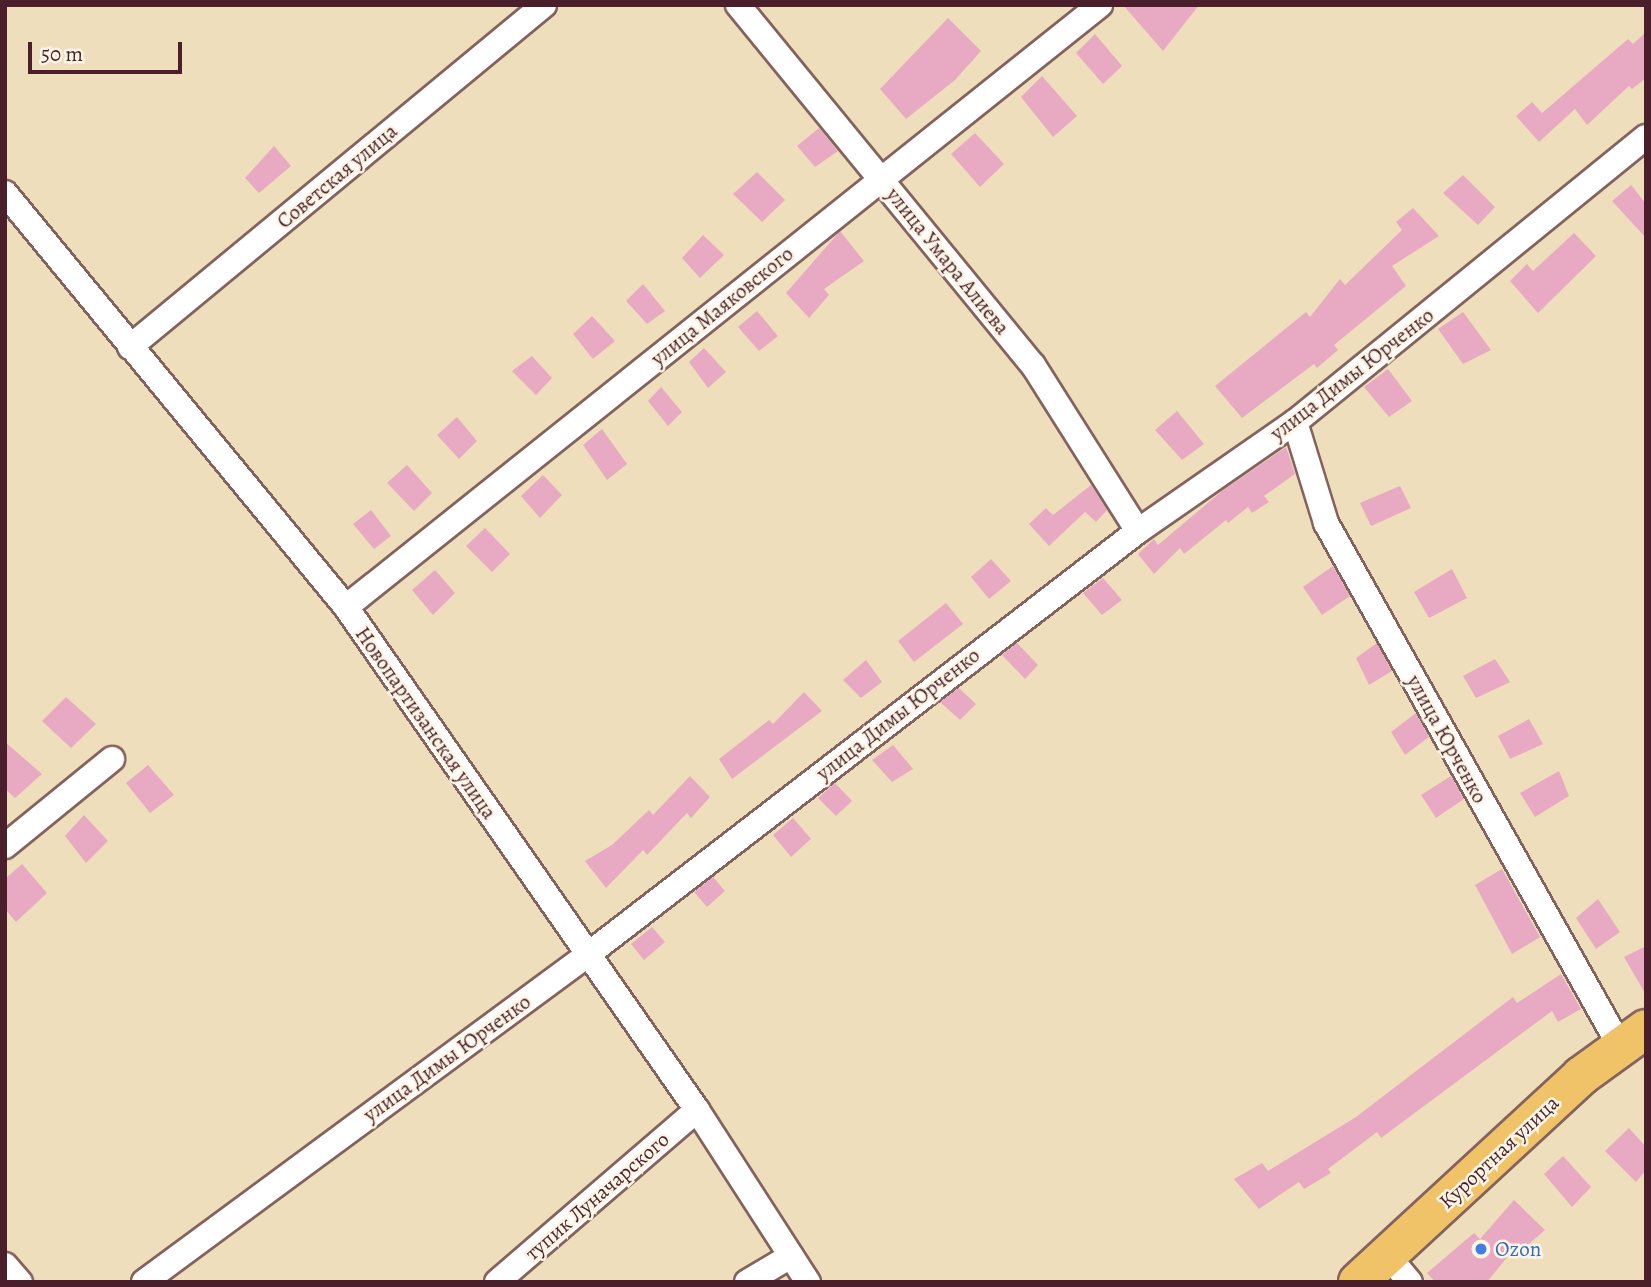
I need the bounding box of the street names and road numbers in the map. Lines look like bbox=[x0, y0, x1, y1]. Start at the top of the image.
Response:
street label: Советская улица bbox=[272, 118, 402, 234]
street label: улица Умара Алиева bbox=[881, 182, 1015, 340]
street label: улица Маяковского bbox=[646, 241, 798, 371]
street label: улица Димы Юрченко bbox=[1265, 302, 1439, 446]
street label: Новопартизанская улица bbox=[350, 622, 502, 824]
street label: улица Димы Юрченко bbox=[811, 642, 985, 786]
street label: улица Юрченко bbox=[1401, 670, 1493, 808]
street label: улица Димы Юрченко bbox=[358, 989, 536, 1127]
street label: Курортная улица bbox=[1434, 1090, 1564, 1214]
street label: тупик Луначарского bbox=[520, 1126, 674, 1266]

